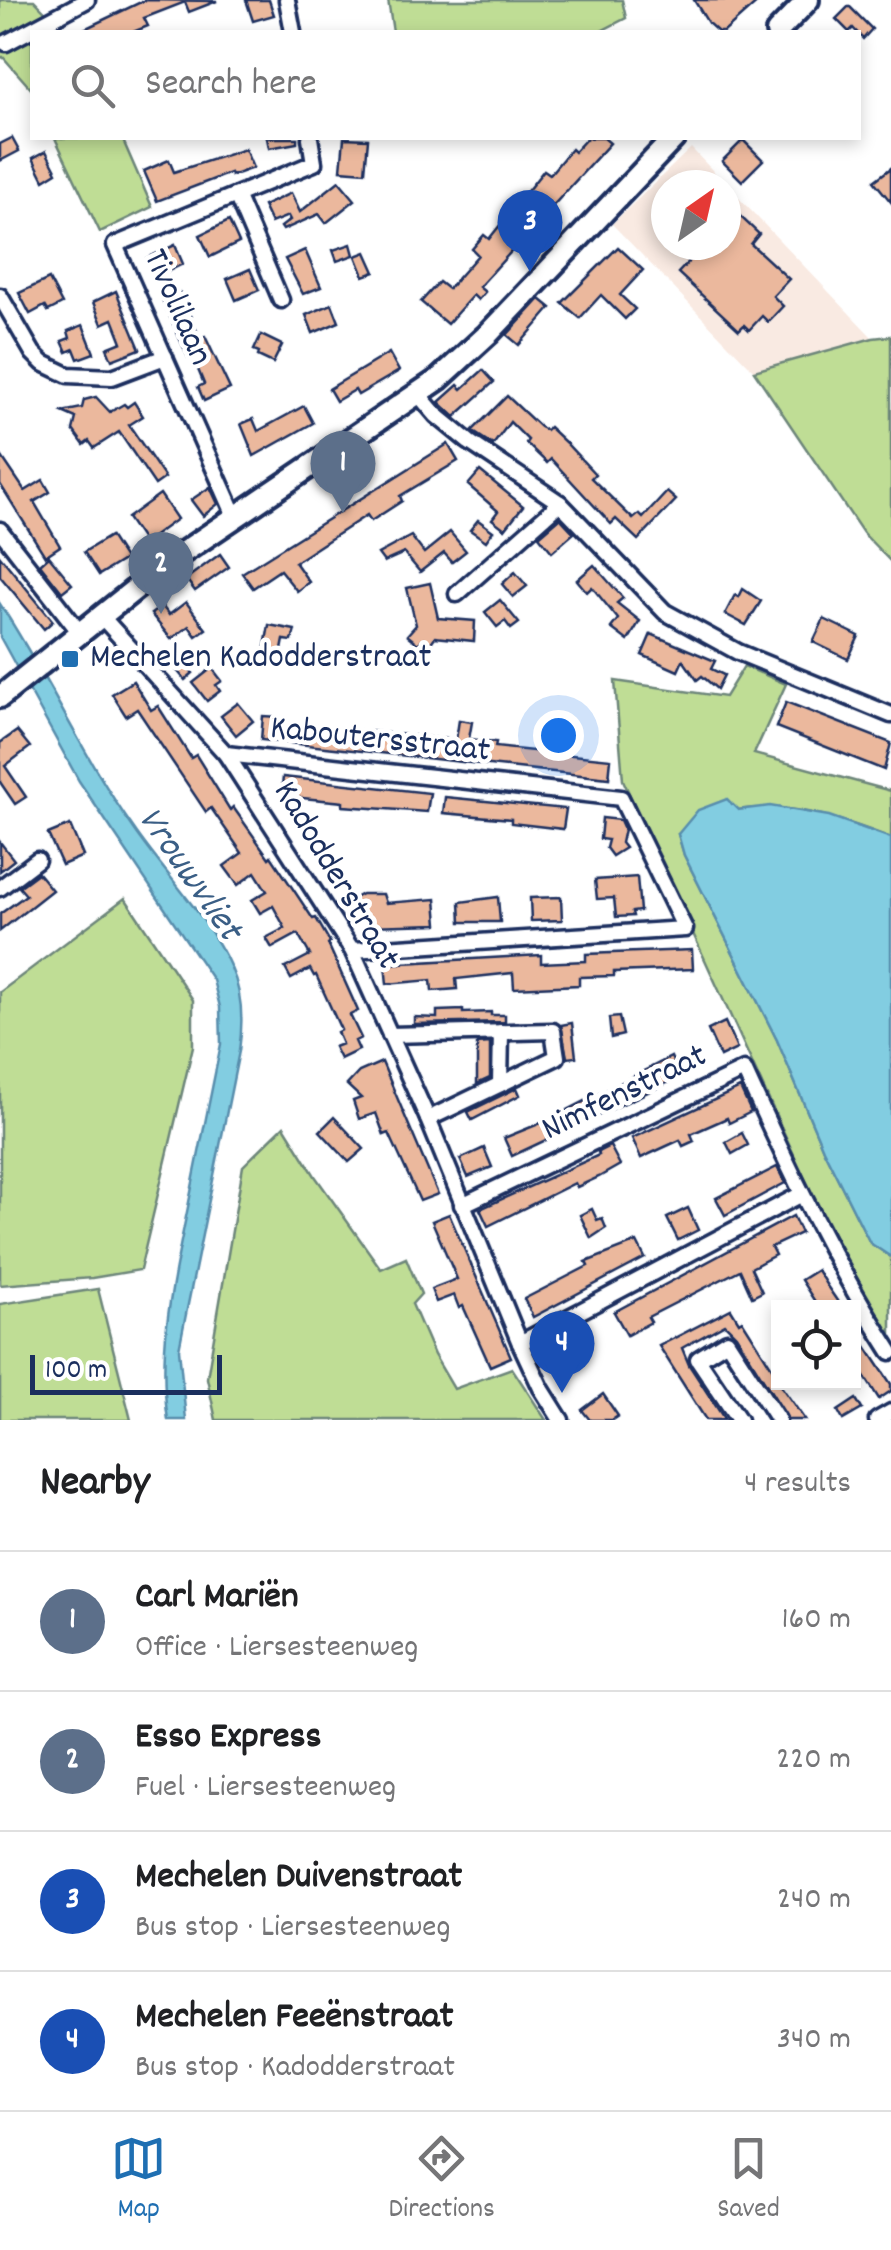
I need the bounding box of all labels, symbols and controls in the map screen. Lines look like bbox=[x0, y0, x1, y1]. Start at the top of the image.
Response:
search box bbox=[30, 30, 861, 140]
icon: search bbox=[65, 58, 120, 113]
text: Search here bbox=[145, 58, 317, 113]
north arrow bbox=[651, 170, 741, 260]
pin: 3 bbox=[498, 190, 562, 272]
street label: Tivolilaan bbox=[128, 242, 224, 374]
pin: 1 bbox=[310, 430, 376, 513]
pin: 2 bbox=[128, 532, 194, 614]
place label: Mechelen Kadodderstraat bbox=[90, 634, 432, 684]
marker: Mechelen Kadodderstraat bbox=[59, 648, 81, 670]
street label: Kaboutersstraat bbox=[268, 705, 492, 777]
your location bbox=[533, 710, 584, 761]
street label: Kadodderstraat bbox=[259, 772, 411, 980]
water label: Vrouwvliet bbox=[122, 797, 257, 957]
street label: Nimfenstraat bbox=[534, 1032, 716, 1155]
map controls bbox=[771, 1300, 861, 1390]
button: locate bbox=[771, 1300, 861, 1390]
pin: 4 bbox=[530, 1310, 594, 1393]
scale bar bbox=[30, 1350, 222, 1394]
text: 100 m bbox=[45, 1352, 107, 1392]
text: Nearby bbox=[40, 1455, 150, 1515]
text: 4 results bbox=[744, 1462, 851, 1508]
text: Carl Mariën bbox=[135, 1571, 299, 1626]
text: 1 bbox=[69, 1598, 76, 1644]
text: 160 m bbox=[782, 1598, 851, 1644]
text: Office · Liersesteenweg bbox=[135, 1626, 418, 1672]
text: Esso Express bbox=[135, 1711, 322, 1766]
text: 2 bbox=[66, 1738, 79, 1784]
text: 220 m bbox=[776, 1738, 851, 1784]
text: Fuel · Liersesteenweg bbox=[135, 1766, 396, 1812]
text: Mechelen Duivenstraat bbox=[135, 1851, 462, 1906]
text: 3 bbox=[65, 1878, 80, 1924]
text: 240 m bbox=[777, 1878, 851, 1924]
text: Bus stop · Liersesteenweg bbox=[135, 1906, 450, 1952]
text: Mechelen Feeënstraat bbox=[135, 1991, 454, 2046]
text: 4 bbox=[66, 2018, 79, 2064]
text: 340 m bbox=[777, 2018, 851, 2064]
text: Bus stop · Kadodderstraat bbox=[135, 2046, 455, 2092]
tab: Map bbox=[111, 2131, 166, 2231]
tab: Directions bbox=[389, 2131, 495, 2231]
tab: Saved bbox=[717, 2131, 780, 2231]

